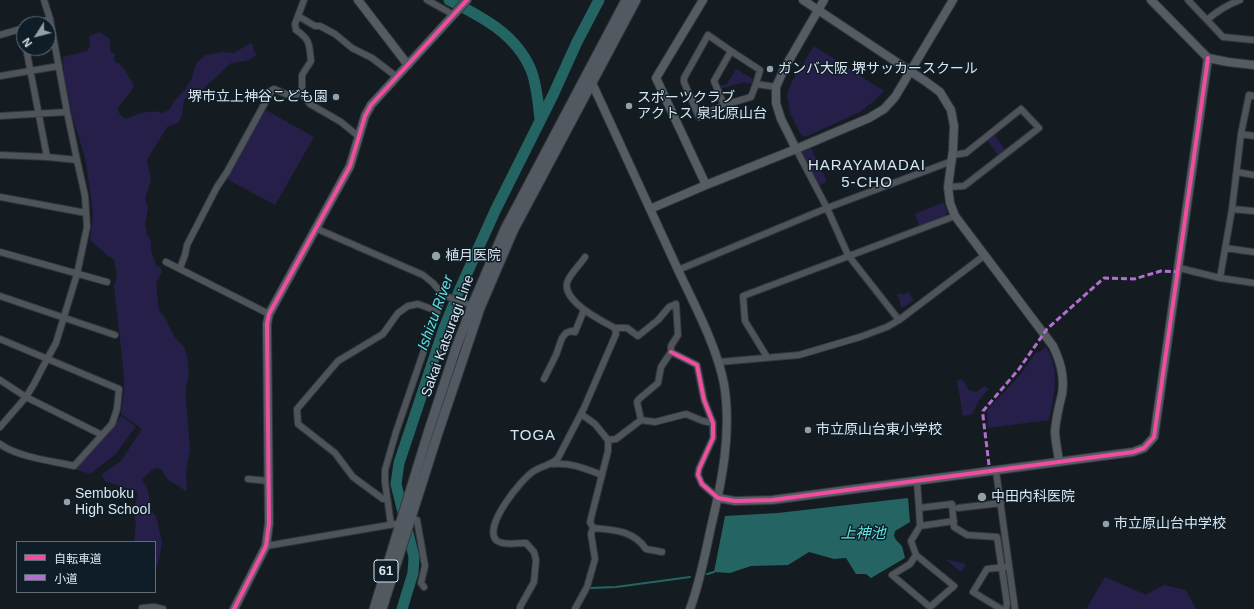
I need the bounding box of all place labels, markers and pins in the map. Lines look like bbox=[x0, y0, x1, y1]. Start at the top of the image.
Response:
place label: ガンバ大阪 堺サッカースクール bbox=[778, 61, 978, 77]
marker: ガンバ大阪 堺サッカースクール bbox=[765, 64, 775, 74]
place label: 堺市立上神谷こども園 bbox=[188, 89, 328, 105]
place label: スポーツクラブ アクトス 泉北原山台 bbox=[637, 90, 767, 122]
marker: 堺市立上神谷こども園 bbox=[331, 92, 341, 102]
marker: スポーツクラブ アクトス 泉北原山台 bbox=[624, 101, 634, 111]
place label: 植月医院 bbox=[445, 248, 501, 264]
marker: 植月医院 bbox=[430, 250, 442, 262]
place label: 市立原山台東小学校 bbox=[816, 422, 942, 438]
marker: 市立原山台東小学校 bbox=[803, 425, 813, 435]
place label: Semboku High School bbox=[75, 486, 150, 518]
place label: 中田内科医院 bbox=[991, 489, 1075, 505]
marker: 中田内科医院 bbox=[976, 491, 988, 503]
marker: Semboku High School bbox=[62, 497, 72, 507]
place label: 市立原山台中学校 bbox=[1114, 516, 1226, 532]
marker: 市立原山台中学校 bbox=[1101, 519, 1111, 529]

